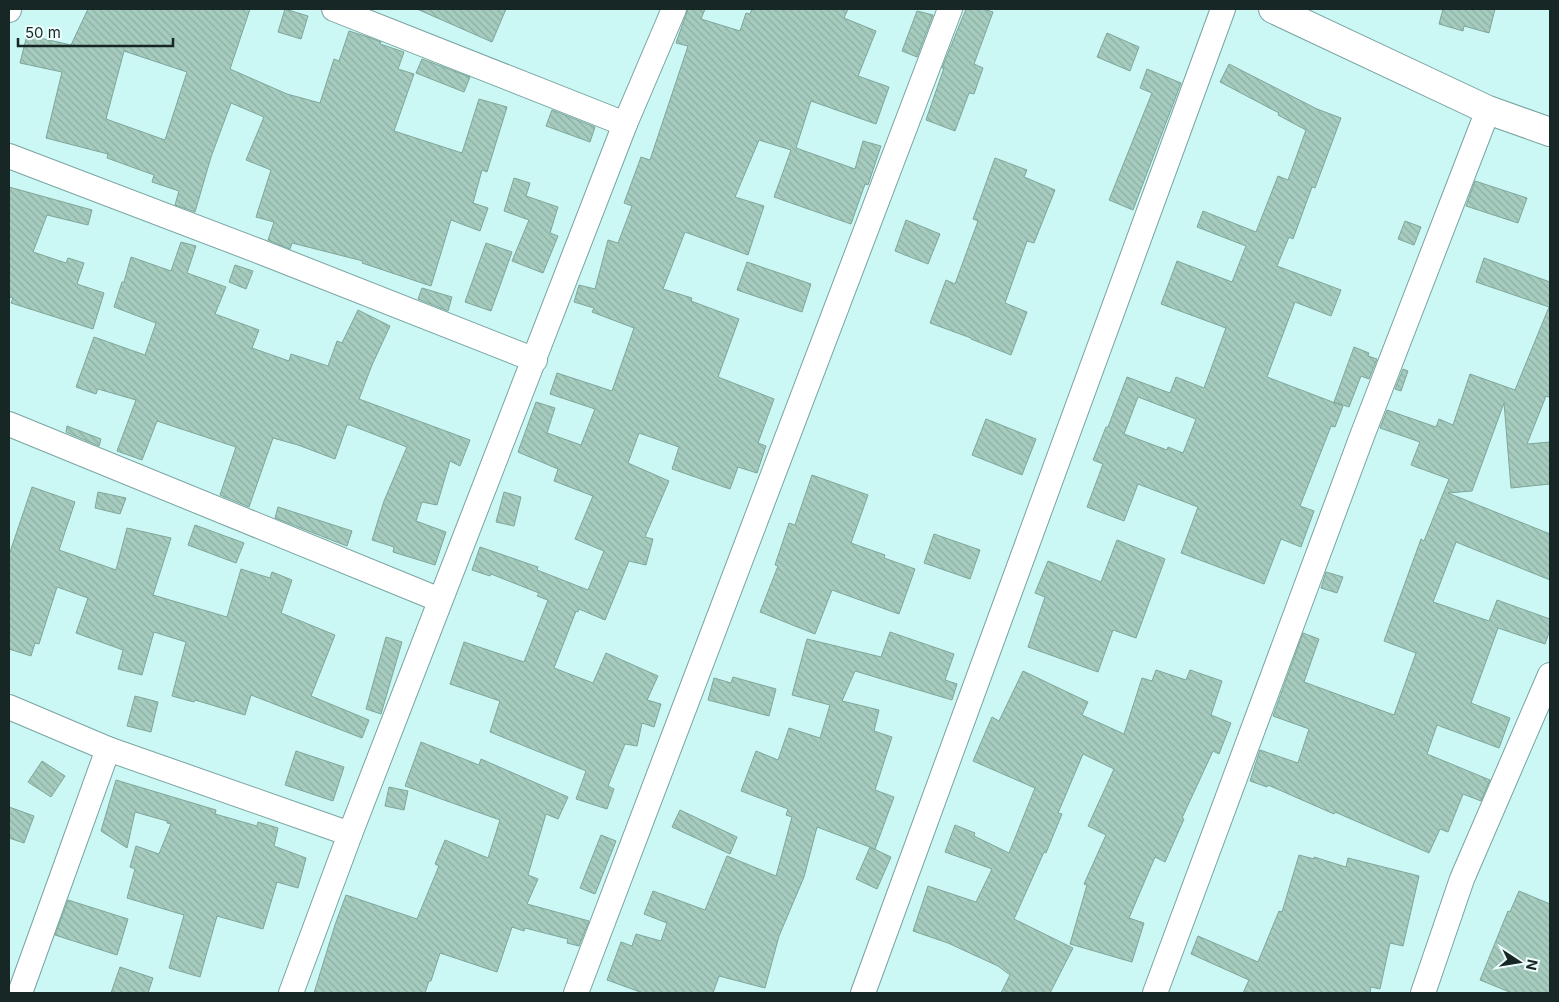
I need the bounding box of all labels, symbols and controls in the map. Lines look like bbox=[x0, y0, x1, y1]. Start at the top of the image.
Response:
scale bar bbox=[18, 15, 172, 47]
text: 50 m bbox=[25, 23, 61, 42]
north arrow bbox=[1494, 937, 1544, 987]
text: N bbox=[1523, 958, 1542, 972]

